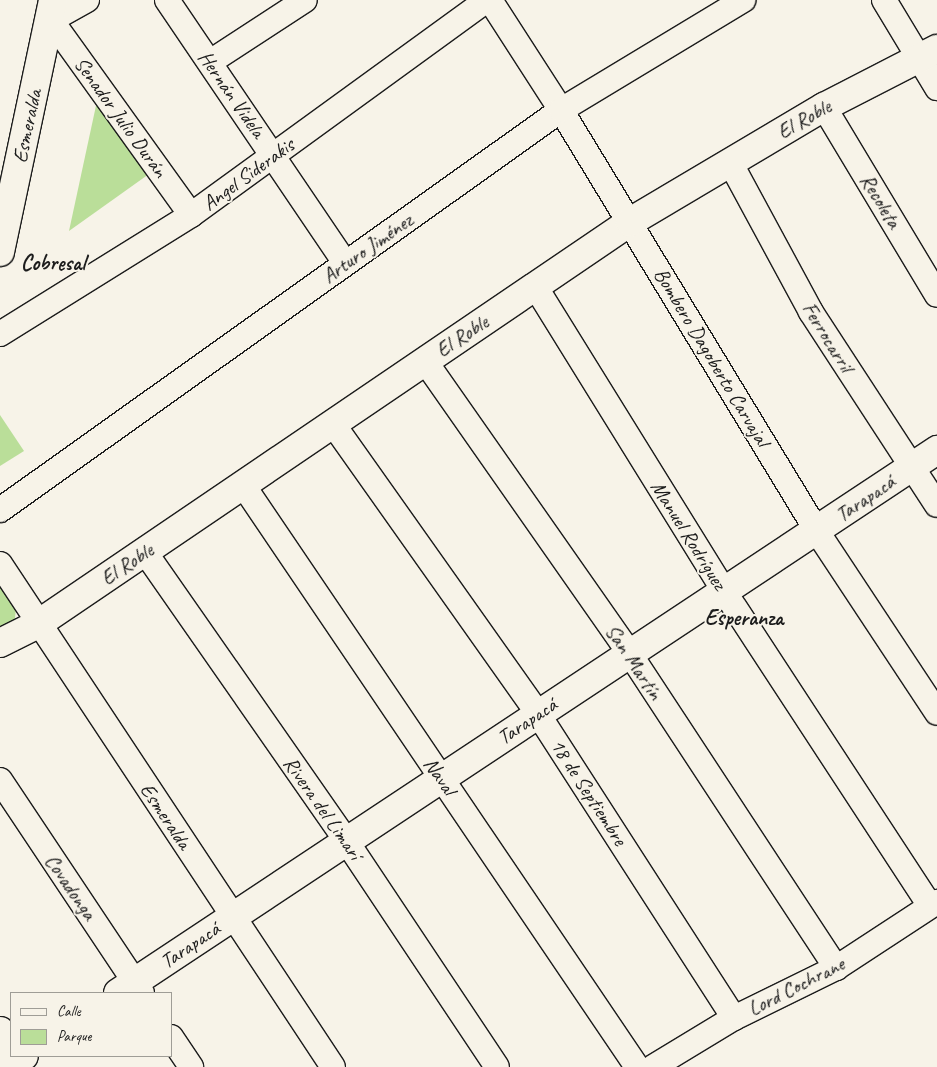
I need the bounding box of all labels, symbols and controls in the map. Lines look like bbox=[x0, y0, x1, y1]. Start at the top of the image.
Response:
street label: Hernán Videla bbox=[193, 45, 271, 143]
street label: Senador Julio Durán bbox=[69, 52, 173, 182]
street label: Esmeralda bbox=[7, 87, 47, 165]
street label: El Roble bbox=[773, 94, 835, 144]
street label: Angel Siderakis bbox=[197, 132, 299, 216]
street label: Recoleta bbox=[855, 169, 907, 233]
street label: Arturo Jiménez bbox=[317, 208, 417, 288]
district label: Cobresal bbox=[21, 251, 85, 277]
street label: Bombero Dagoberto Carvajal bbox=[649, 263, 775, 451]
street label: Ferrocarril bbox=[797, 297, 859, 377]
street label: El Roble bbox=[431, 309, 493, 363]
street label: Tarapacá bbox=[830, 469, 900, 527]
street label: Manuel Rodríguez bbox=[645, 476, 733, 594]
street label: El Roble bbox=[96, 537, 158, 591]
district label: Esperanza bbox=[705, 606, 783, 632]
street label: San Martín bbox=[600, 619, 668, 705]
street label: Tarapacá bbox=[492, 692, 562, 750]
street label: 18 de Septiembre bbox=[545, 734, 633, 850]
street label: Rivera del Limarí bbox=[279, 752, 367, 864]
street label: Naval bbox=[418, 752, 462, 800]
street label: Esmeralda bbox=[135, 778, 197, 854]
street label: Covadonga bbox=[40, 849, 102, 925]
street label: Tarapacá bbox=[155, 916, 225, 974]
street label: Lord Cochrane bbox=[744, 951, 848, 1021]
legend bbox=[10, 992, 172, 1057]
text: Calle bbox=[57, 1002, 81, 1021]
text: Parque bbox=[57, 1027, 91, 1046]

